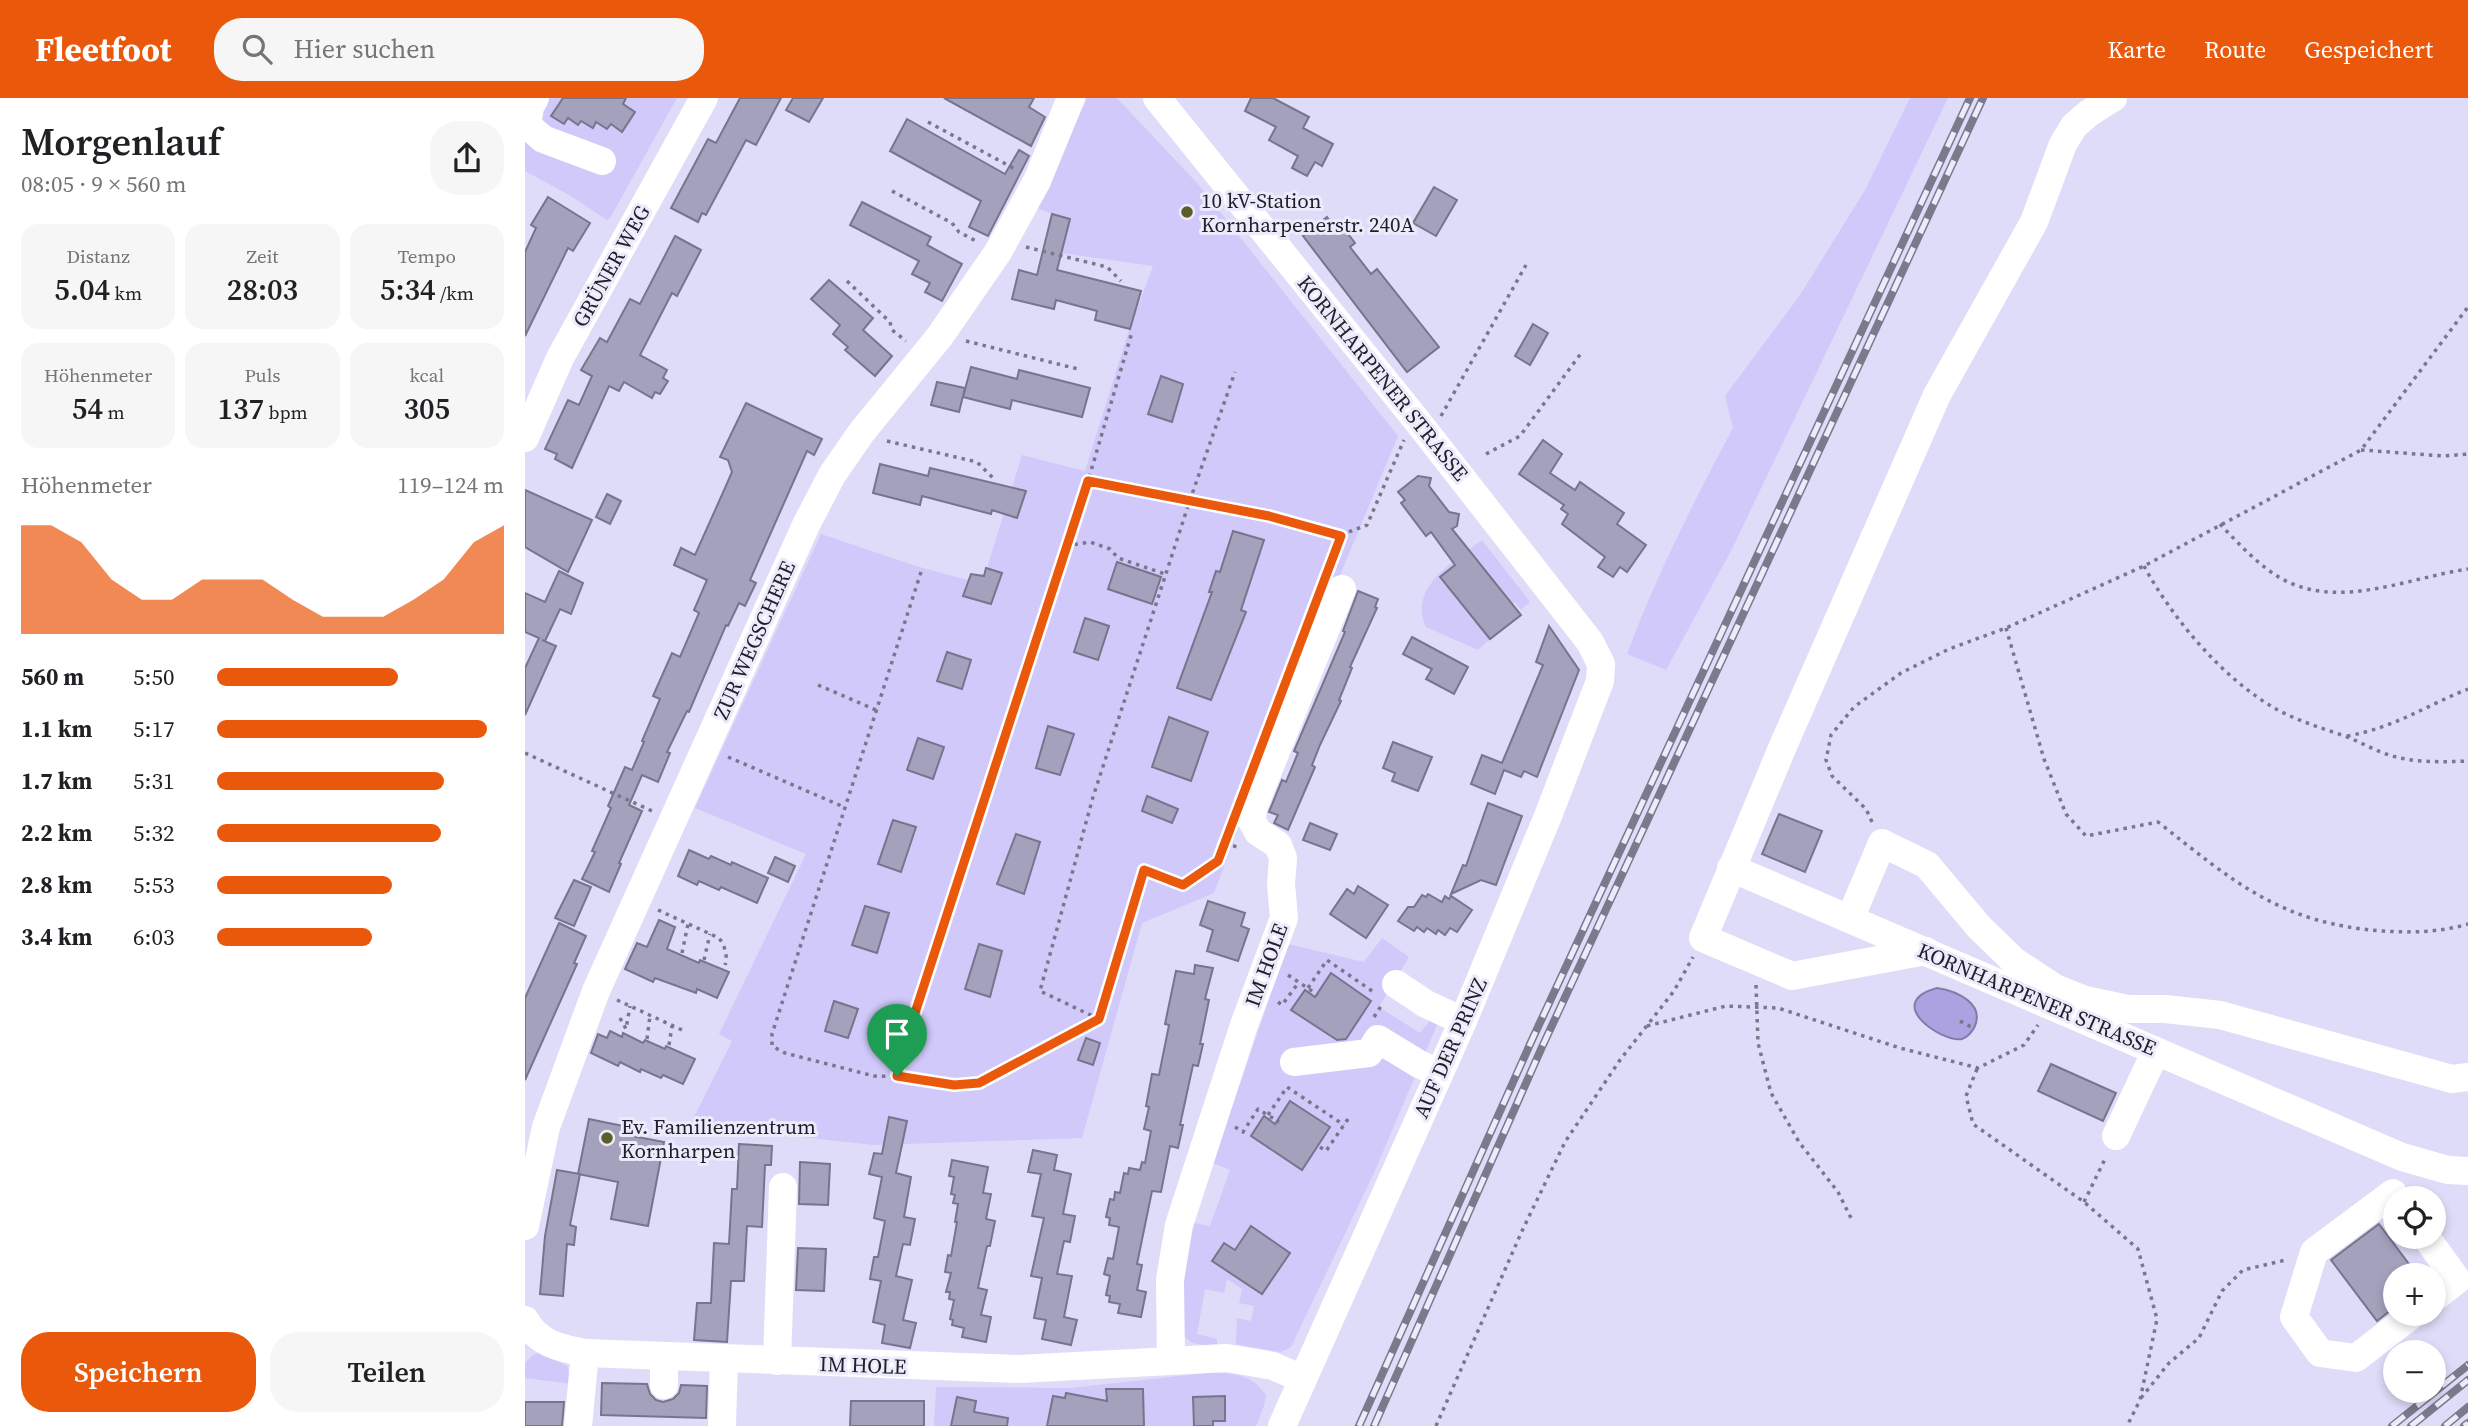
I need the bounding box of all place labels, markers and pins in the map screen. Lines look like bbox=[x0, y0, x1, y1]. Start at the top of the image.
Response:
place label: 10 kV-Station Kornharpenerstr. 240A bbox=[1201, 186, 1414, 239]
marker: 10 kV-Station Kornharpenerstr. 240A bbox=[1179, 204, 1195, 220]
pin bbox=[867, 1004, 927, 1076]
place label: Ev. Familienzentrum Kornharpen bbox=[621, 1112, 816, 1165]
marker: Ev. Familienzentrum Kornharpen bbox=[599, 1130, 615, 1146]

